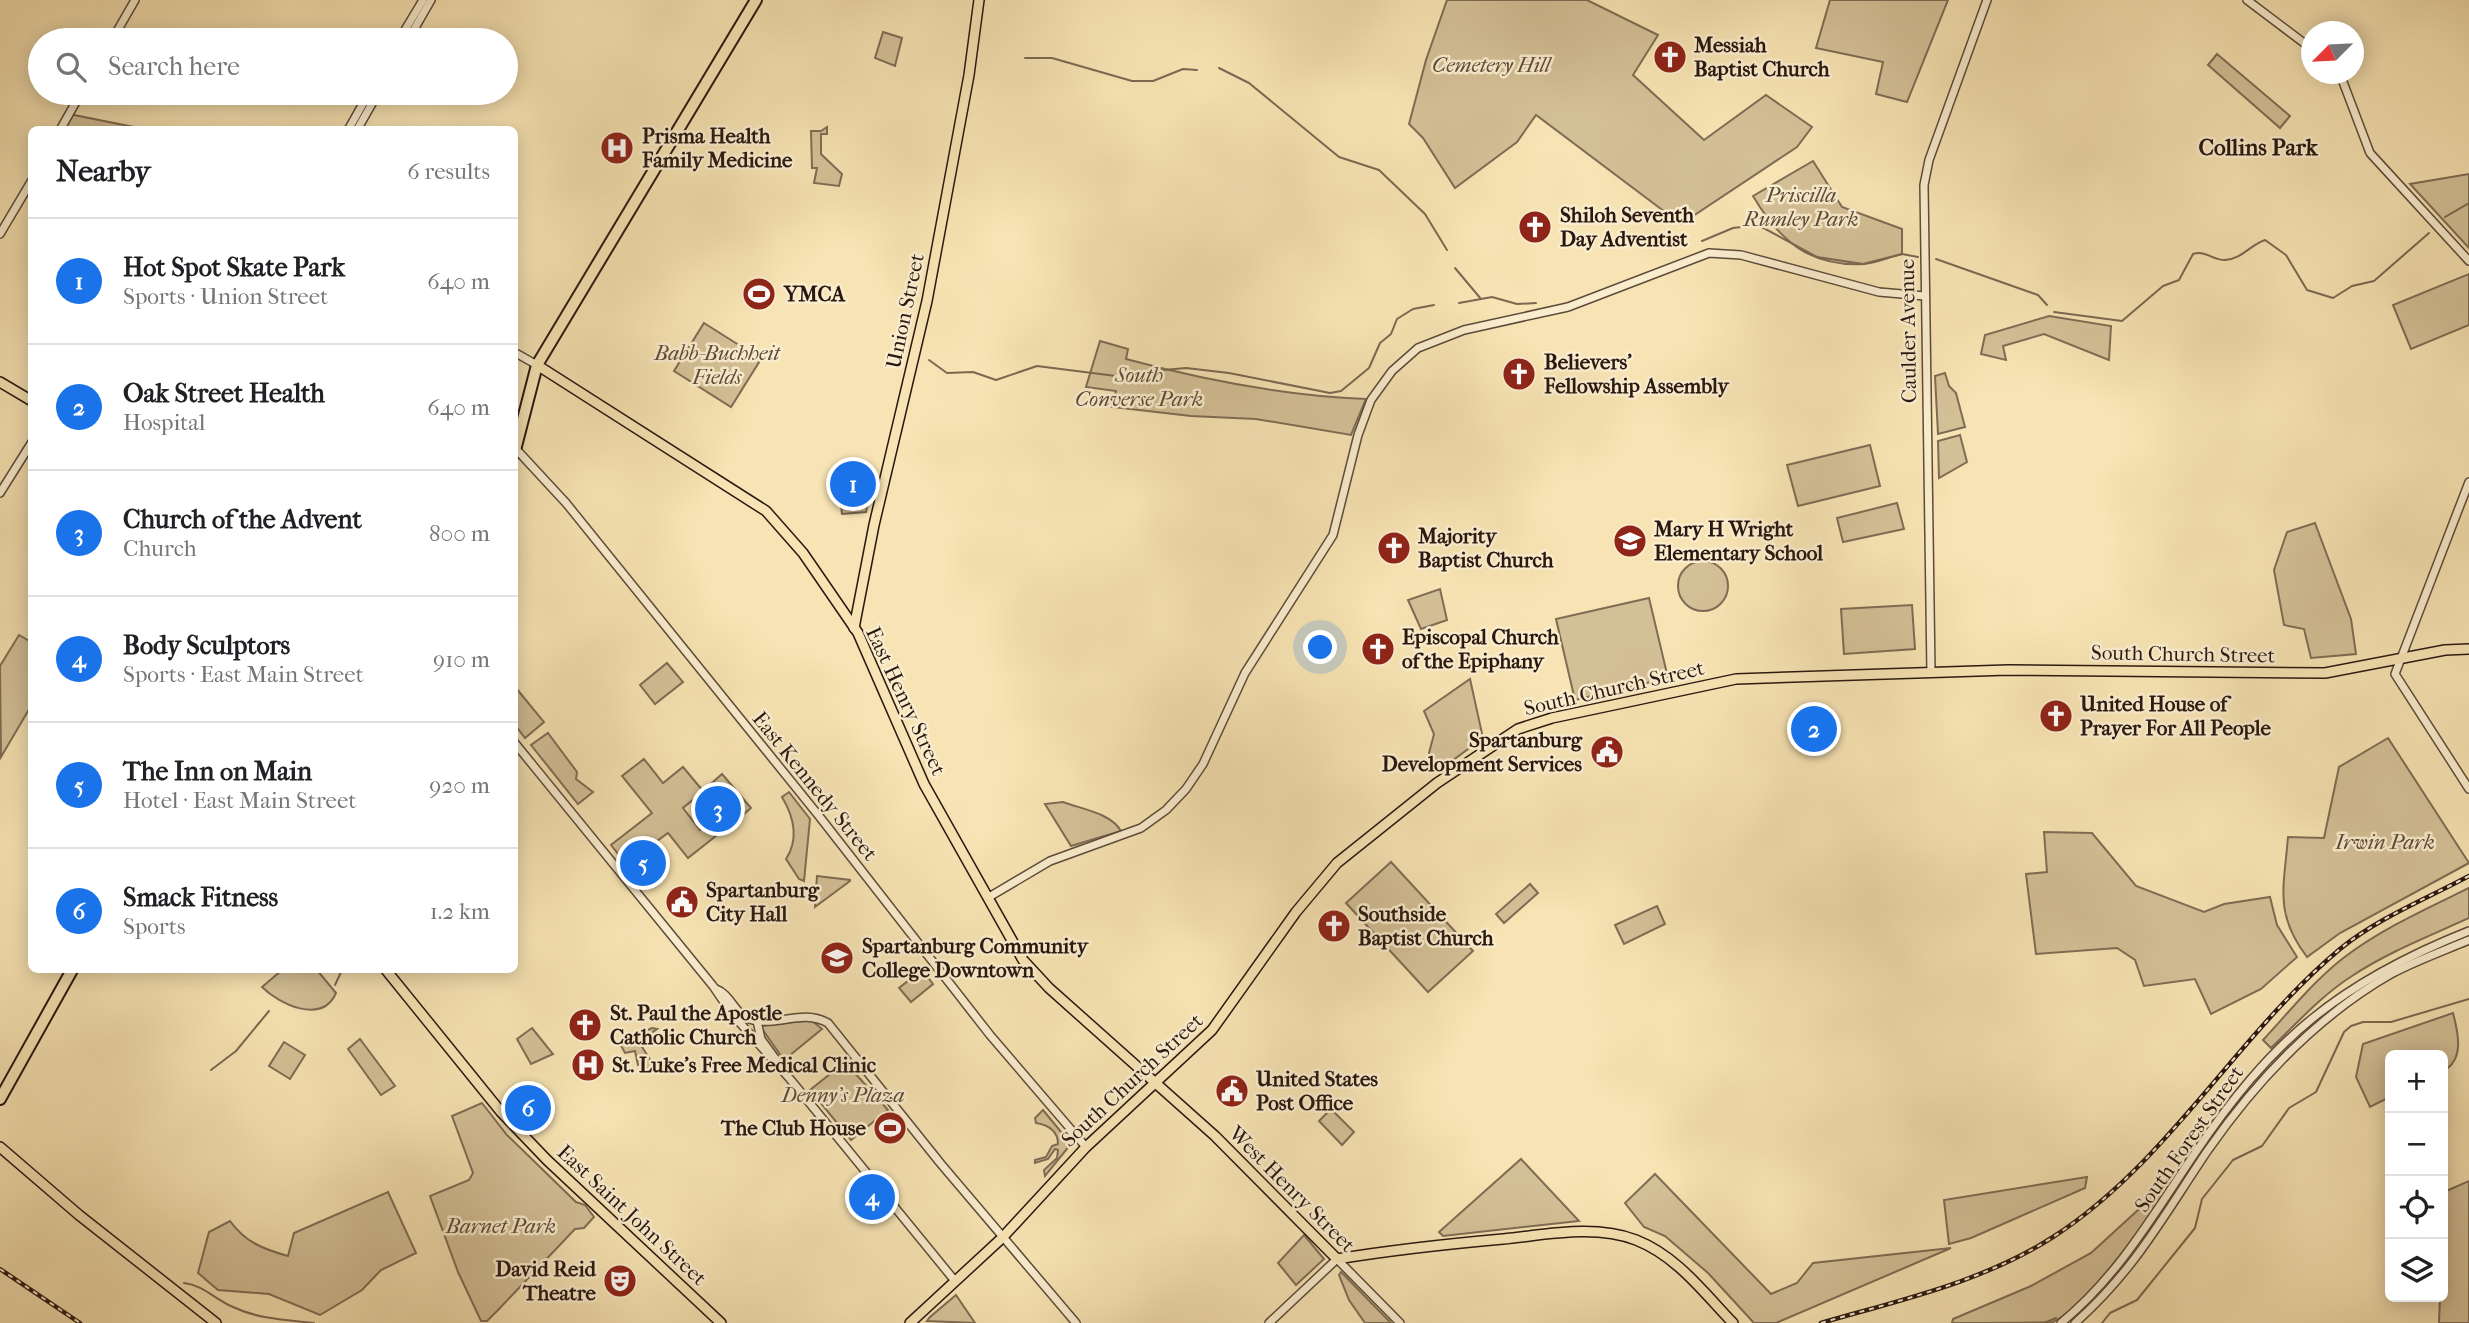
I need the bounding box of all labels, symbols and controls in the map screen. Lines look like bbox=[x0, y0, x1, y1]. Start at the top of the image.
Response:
north arrow bbox=[2301, 21, 2364, 84]
search box bbox=[28, 28, 518, 105]
place label: Messiah Baptist Church bbox=[1693, 33, 1830, 81]
church icon: Messiah Baptist Church bbox=[1651, 38, 1689, 76]
icon: search bbox=[52, 48, 90, 86]
text: Search here bbox=[108, 51, 240, 82]
park label: Cemetery Hill bbox=[1432, 53, 1553, 77]
place label: Prisma Health Family Medicine bbox=[641, 124, 793, 172]
hospital icon: Prisma Health Family Medicine bbox=[598, 129, 636, 167]
district label: Collins Park bbox=[2199, 134, 2319, 161]
text: Nearby bbox=[56, 154, 151, 189]
text: 6 results bbox=[407, 158, 490, 185]
park label: Priscilla Rumley Park bbox=[1742, 183, 1858, 231]
place label: Shiloh Seventh Day Adventist bbox=[1560, 203, 1694, 251]
church icon: Shiloh Seventh Day Adventist bbox=[1516, 208, 1554, 246]
street label: Union Street bbox=[881, 251, 929, 371]
text: Hot Spot Skate Park bbox=[123, 252, 345, 283]
street label: Caulder Avenue bbox=[1895, 259, 1921, 403]
text: 1 bbox=[75, 268, 83, 295]
text: 640 m bbox=[427, 268, 490, 295]
sports icon: YMCA bbox=[740, 275, 778, 313]
place label: YMCA bbox=[783, 282, 847, 306]
text: Sports · Union Street bbox=[123, 283, 328, 310]
park label: Babb-Buchheit Fields bbox=[653, 341, 781, 389]
place label: Believers' Fellowship Assembly bbox=[1543, 350, 1730, 398]
church icon: Believers' Fellowship Assembly bbox=[1500, 355, 1538, 393]
park label: South Converse Park bbox=[1075, 363, 1203, 411]
text: Oak Street Health bbox=[123, 378, 325, 409]
text: 2 bbox=[73, 394, 85, 421]
text: 640 m bbox=[427, 394, 490, 421]
text: Hospital bbox=[123, 409, 205, 436]
pin: 1 bbox=[830, 458, 876, 510]
text: Church of the Advent bbox=[123, 504, 362, 535]
place label: Mary H Wright Elementary School bbox=[1653, 517, 1823, 565]
text: 3 bbox=[74, 520, 84, 547]
text: 800 m bbox=[429, 520, 490, 547]
school or university icon: Mary H Wright Elementary School bbox=[1611, 522, 1649, 560]
place label: Majority Baptist Church bbox=[1417, 524, 1554, 572]
church icon: Majority Baptist Church bbox=[1375, 529, 1413, 567]
text: Church bbox=[123, 535, 197, 562]
street label: East Henry Street bbox=[861, 623, 951, 780]
place label: Episcopal Church of the Epiphany bbox=[1402, 625, 1559, 673]
text: Body Sculptors bbox=[123, 630, 290, 661]
your location bbox=[1303, 630, 1337, 664]
church icon: Episcopal Church of the Epiphany bbox=[1359, 630, 1397, 668]
street label: South Church Street bbox=[2091, 640, 2276, 668]
text: 4 bbox=[72, 646, 86, 673]
text: 910 m bbox=[433, 646, 490, 673]
street label: South Church Street bbox=[1522, 655, 1707, 720]
text: Sports · East Main Street bbox=[123, 661, 364, 688]
place label: United House of Prayer For All People bbox=[2079, 692, 2271, 740]
church icon: United House of Prayer For All People bbox=[2037, 697, 2075, 735]
pin: 2 bbox=[1791, 703, 1837, 755]
street label: East Kennedy Street bbox=[748, 707, 883, 866]
place label: Spartanburg Development Services bbox=[1382, 728, 1583, 776]
public building icon: Spartanburg Development Services bbox=[1588, 733, 1626, 771]
text: The Inn on Main bbox=[123, 756, 312, 787]
text: 5 bbox=[74, 772, 84, 799]
text: 920 m bbox=[429, 772, 490, 799]
pin: 3 bbox=[695, 783, 741, 835]
text: Hotel · East Main Street bbox=[123, 787, 357, 814]
park label: Irwin Park bbox=[2334, 830, 2435, 854]
pin: 5 bbox=[620, 837, 666, 889]
place label: Spartanburg City Hall bbox=[706, 878, 820, 926]
text: Smack Fitness bbox=[123, 882, 278, 913]
public building icon: Spartanburg City Hall bbox=[663, 883, 701, 921]
text: 6 bbox=[73, 898, 85, 925]
text: 1.2 km bbox=[430, 898, 490, 925]
place label: Southside Baptist Church bbox=[1358, 902, 1494, 950]
church icon: Southside Baptist Church bbox=[1315, 907, 1353, 945]
text: Sports bbox=[123, 913, 185, 940]
place label: Spartanburg Community College Downtown bbox=[862, 934, 1090, 982]
school or university icon: Spartanburg Community College Downtown bbox=[818, 939, 856, 977]
place label: St. Paul the Apostle Catholic Church bbox=[610, 1001, 783, 1049]
church icon: St. Paul the Apostle Catholic Church bbox=[566, 1006, 604, 1044]
street label: South Church Street bbox=[1056, 1008, 1208, 1152]
hospital icon: St. Luke's Free Medical Clinic bbox=[569, 1046, 607, 1084]
map controls bbox=[2385, 1050, 2448, 1302]
button: + bbox=[2385, 1050, 2448, 1113]
place label: St. Luke's Free Medical Clinic bbox=[612, 1053, 876, 1077]
street label: South Forest Street bbox=[2130, 1061, 2249, 1217]
place label: United States Post Office bbox=[1255, 1067, 1378, 1115]
public building icon: United States Post Office bbox=[1213, 1072, 1251, 1110]
pin: 6 bbox=[505, 1082, 551, 1134]
park label: Denny's Plaza bbox=[779, 1083, 905, 1107]
sports icon: The Club House bbox=[871, 1109, 909, 1147]
button: − bbox=[2385, 1113, 2448, 1176]
place label: The Club House bbox=[720, 1116, 867, 1140]
street label: West Henry Street bbox=[1223, 1120, 1360, 1257]
street label: East Saint John Street bbox=[553, 1140, 712, 1291]
pin: 4 bbox=[849, 1171, 895, 1223]
button: locate bbox=[2385, 1176, 2448, 1239]
park label: Barnet Park bbox=[445, 1214, 556, 1238]
button: layers bbox=[2385, 1239, 2448, 1302]
place label: David Reid Theatre bbox=[495, 1257, 597, 1305]
theatre icon: David Reid Theatre bbox=[601, 1262, 639, 1300]

